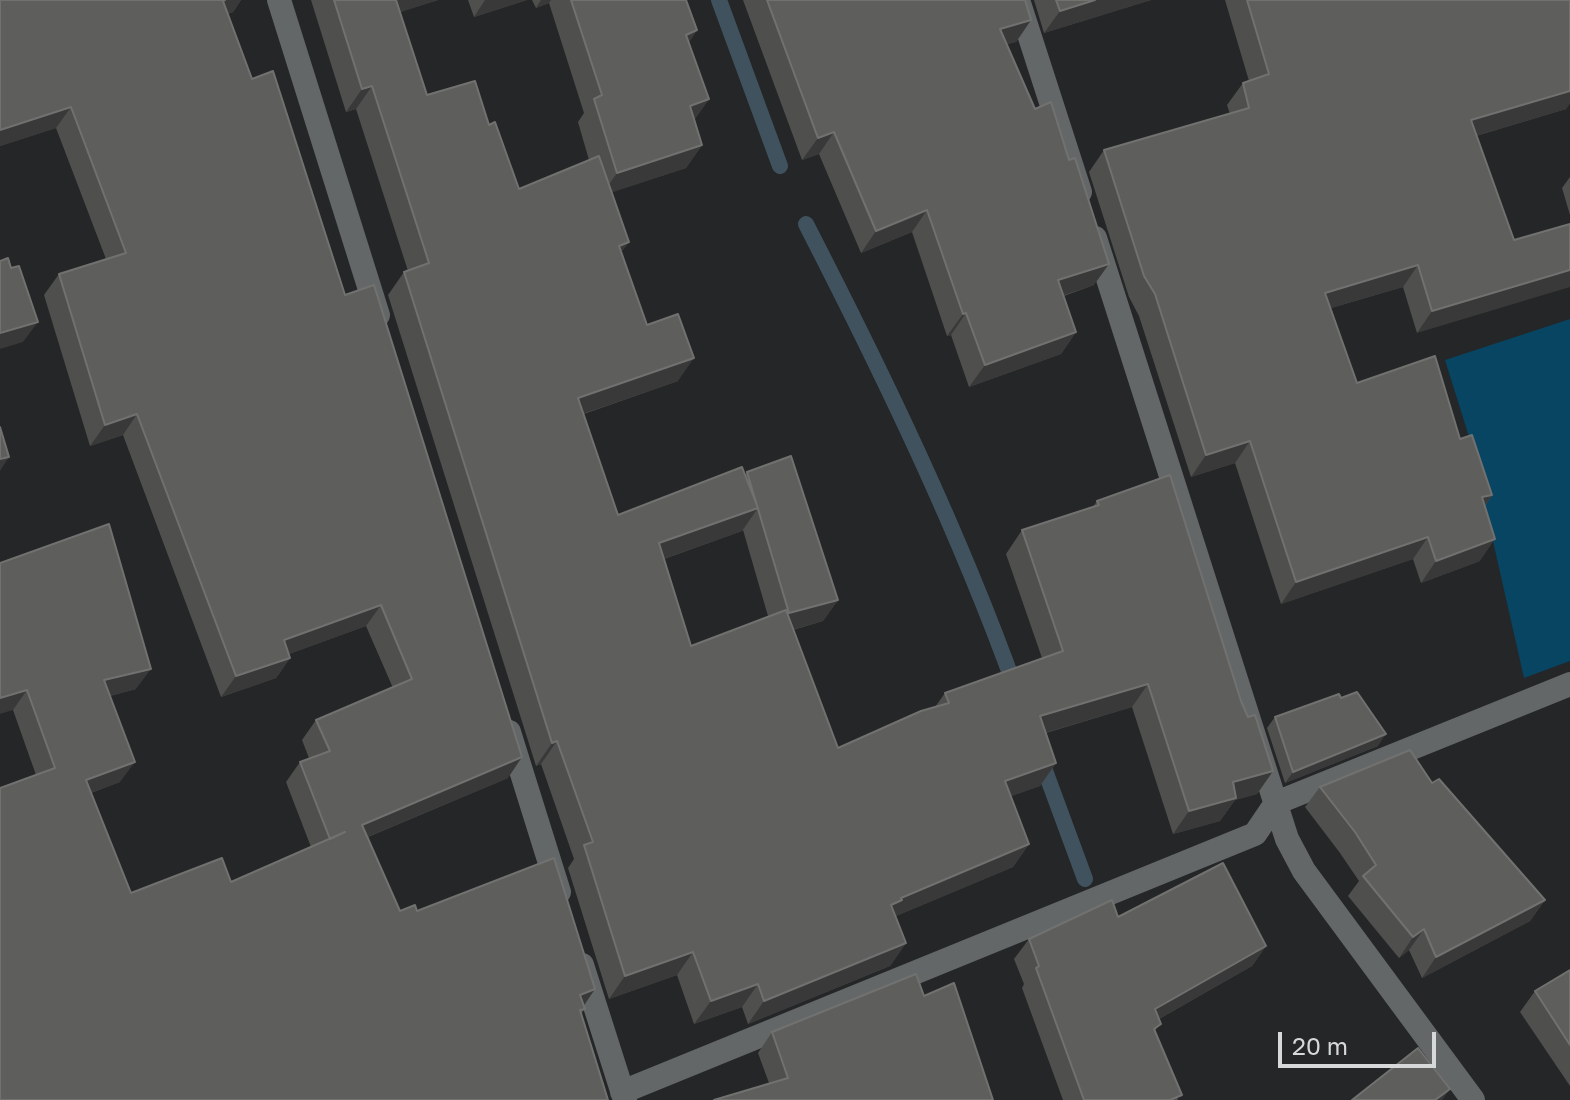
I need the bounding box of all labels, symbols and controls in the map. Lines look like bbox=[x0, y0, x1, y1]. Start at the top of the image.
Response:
scale bar bbox=[1282, 1016, 1440, 1066]
text: 20 m bbox=[1292, 1031, 1348, 1060]

